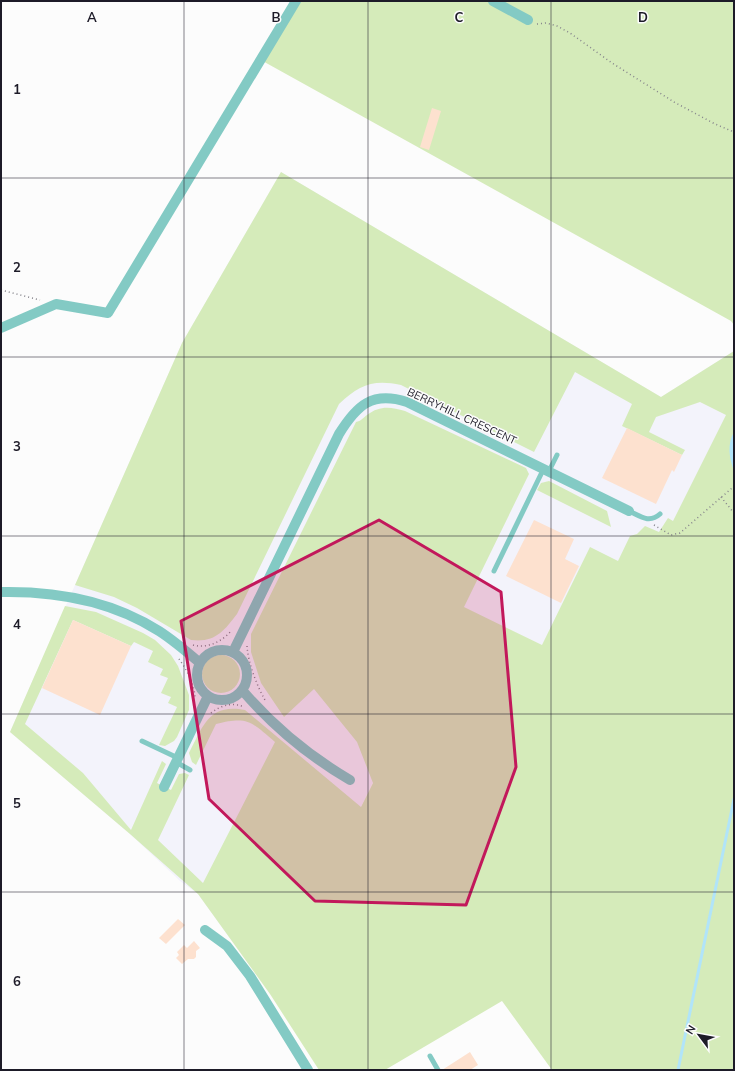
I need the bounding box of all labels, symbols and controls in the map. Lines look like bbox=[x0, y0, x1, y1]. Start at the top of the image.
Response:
text: A bbox=[87, 9, 97, 25]
text: B bbox=[272, 9, 281, 25]
text: C bbox=[455, 9, 464, 25]
text: D bbox=[638, 9, 648, 25]
text: 1 bbox=[13, 81, 21, 97]
text: 2 bbox=[13, 259, 21, 275]
street label: BERRYHILL CRESCENT bbox=[405, 384, 519, 448]
text: 3 bbox=[13, 438, 21, 454]
text: 4 bbox=[13, 616, 21, 632]
text: 5 bbox=[13, 795, 21, 811]
text: 6 bbox=[13, 973, 21, 989]
north arrow bbox=[679, 1015, 719, 1055]
text: N bbox=[682, 1022, 699, 1037]

